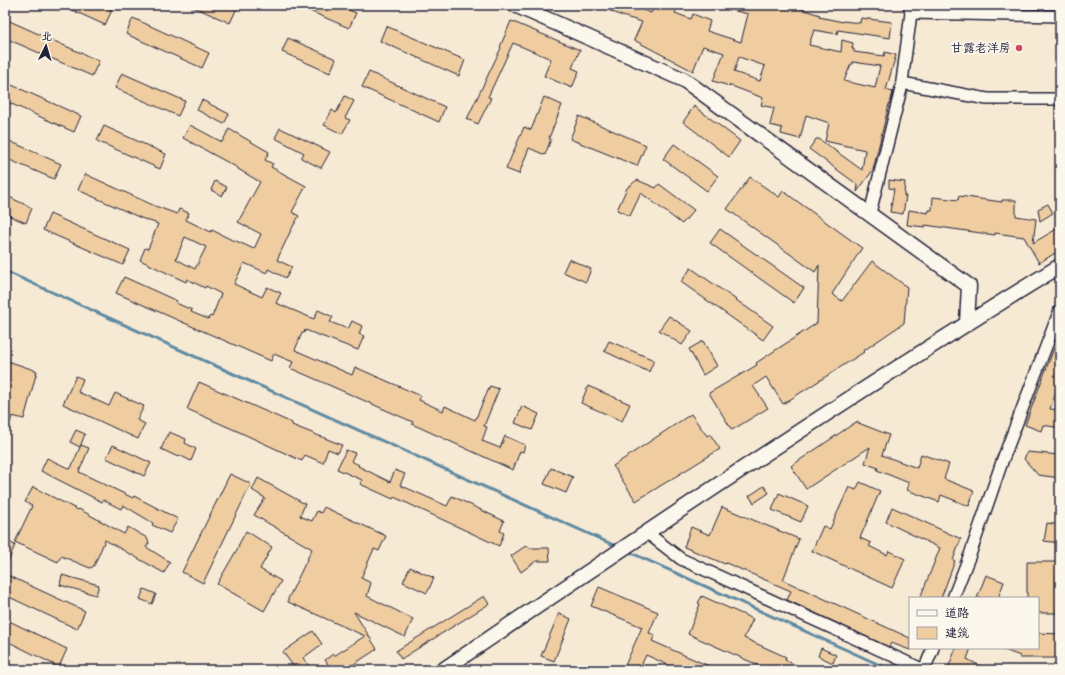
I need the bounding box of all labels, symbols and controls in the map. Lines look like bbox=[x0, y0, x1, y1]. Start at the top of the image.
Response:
north arrow bbox=[26, 26, 66, 66]
text: 北 bbox=[41, 29, 53, 43]
place label: 甘露老洋房 bbox=[951, 39, 1011, 56]
marker: 甘露老洋房 bbox=[1014, 43, 1024, 53]
legend bbox=[909, 597, 1039, 649]
text: 道路 bbox=[945, 604, 969, 621]
text: 建筑 bbox=[945, 624, 969, 641]

